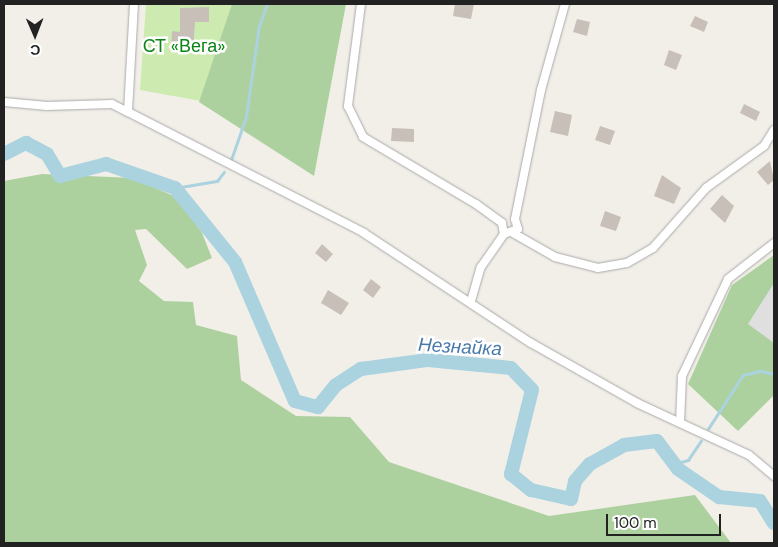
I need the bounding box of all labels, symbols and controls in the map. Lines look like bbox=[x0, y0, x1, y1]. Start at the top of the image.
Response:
north arrow bbox=[10, 10, 60, 60]
park label: СТ «Вега» bbox=[143, 35, 225, 57]
text: С bbox=[30, 41, 40, 59]
water label: Незнайка bbox=[417, 333, 503, 361]
scale bar bbox=[608, 504, 723, 536]
text: 100 m bbox=[614, 513, 657, 533]

